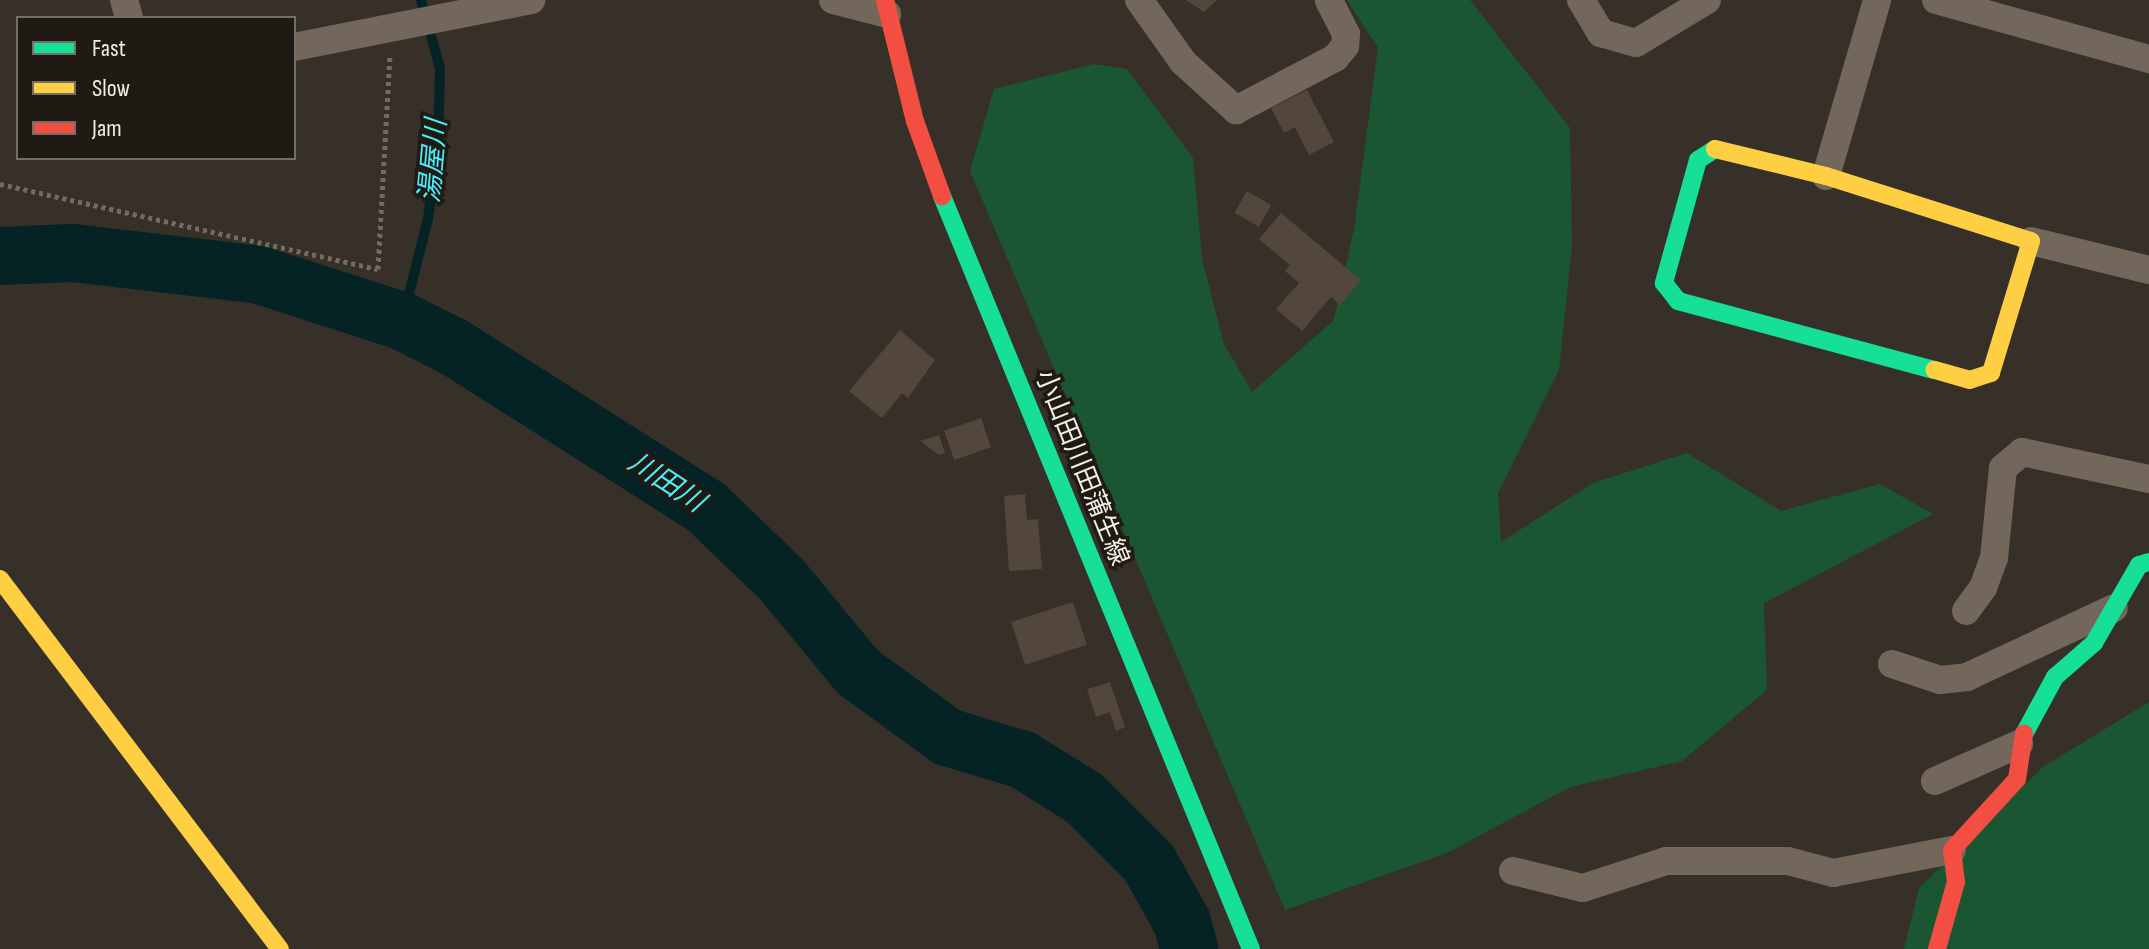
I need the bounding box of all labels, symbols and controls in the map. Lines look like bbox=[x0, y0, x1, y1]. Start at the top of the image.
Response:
legend bbox=[16, 16, 296, 160]
text: Fast bbox=[92, 34, 126, 63]
text: Slow bbox=[92, 74, 130, 103]
text: Jam bbox=[92, 114, 122, 143]
water label: 湯屋川 bbox=[414, 118, 454, 204]
street label: 小山田川田蒲生線 bbox=[1028, 366, 1134, 570]
water label: 川田川 bbox=[622, 446, 710, 520]

